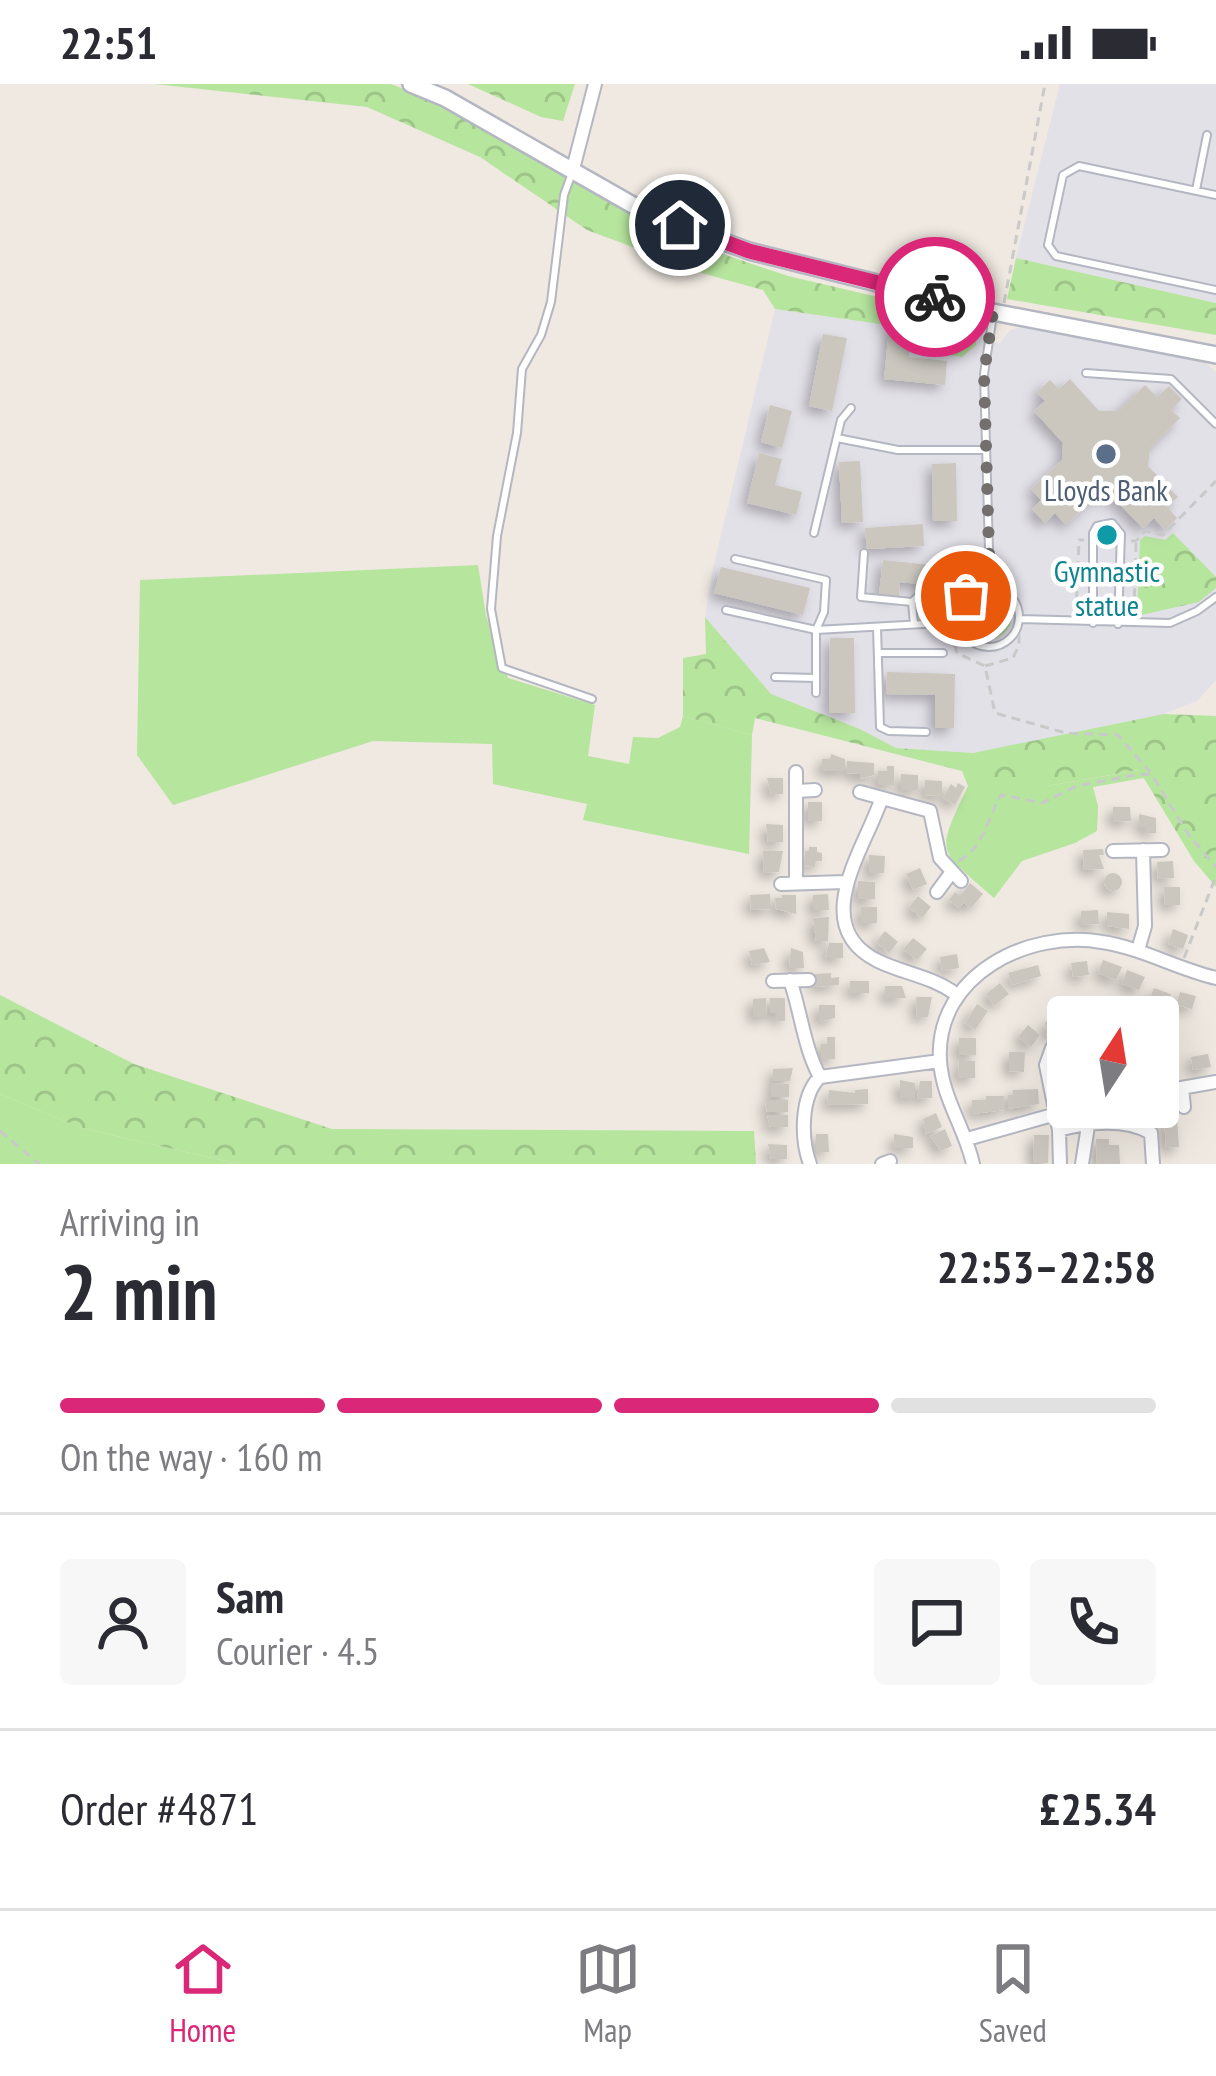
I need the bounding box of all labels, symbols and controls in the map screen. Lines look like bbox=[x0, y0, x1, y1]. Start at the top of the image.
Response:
text: 22:51 bbox=[60, 13, 157, 71]
pin bbox=[629, 174, 731, 276]
icon: home bbox=[647, 192, 713, 258]
courier bbox=[875, 237, 995, 357]
icon: bike bbox=[902, 264, 968, 330]
marker: Lloyds Bank bbox=[1093, 441, 1119, 467]
place label: Lloyds Bank bbox=[1044, 470, 1168, 509]
marker: Gymnastic statue bbox=[1094, 522, 1120, 548]
pin bbox=[915, 545, 1017, 647]
place label: Gymnastic statue bbox=[1054, 551, 1160, 624]
icon: bag bbox=[933, 563, 999, 629]
north arrow bbox=[1047, 996, 1179, 1128]
map controls bbox=[1047, 996, 1179, 1128]
text: Arriving in bbox=[60, 1196, 200, 1247]
text: 22:53–22:58 bbox=[937, 1237, 1156, 1295]
text: 2 min bbox=[60, 1241, 218, 1342]
text: On the way · 160 m bbox=[60, 1431, 322, 1482]
button: person bbox=[60, 1559, 186, 1685]
button: chat bbox=[874, 1559, 1000, 1685]
button: phone bbox=[1030, 1559, 1156, 1685]
text: Sam bbox=[216, 1567, 284, 1625]
text: Courier · 4.5 bbox=[216, 1625, 379, 1676]
text: Order #4871 bbox=[60, 1779, 258, 1837]
text: £25.34 bbox=[1039, 1779, 1156, 1837]
tab: Home bbox=[169, 1936, 236, 2051]
tab: Map bbox=[575, 1936, 641, 2051]
tab: Saved bbox=[979, 1936, 1047, 2051]

